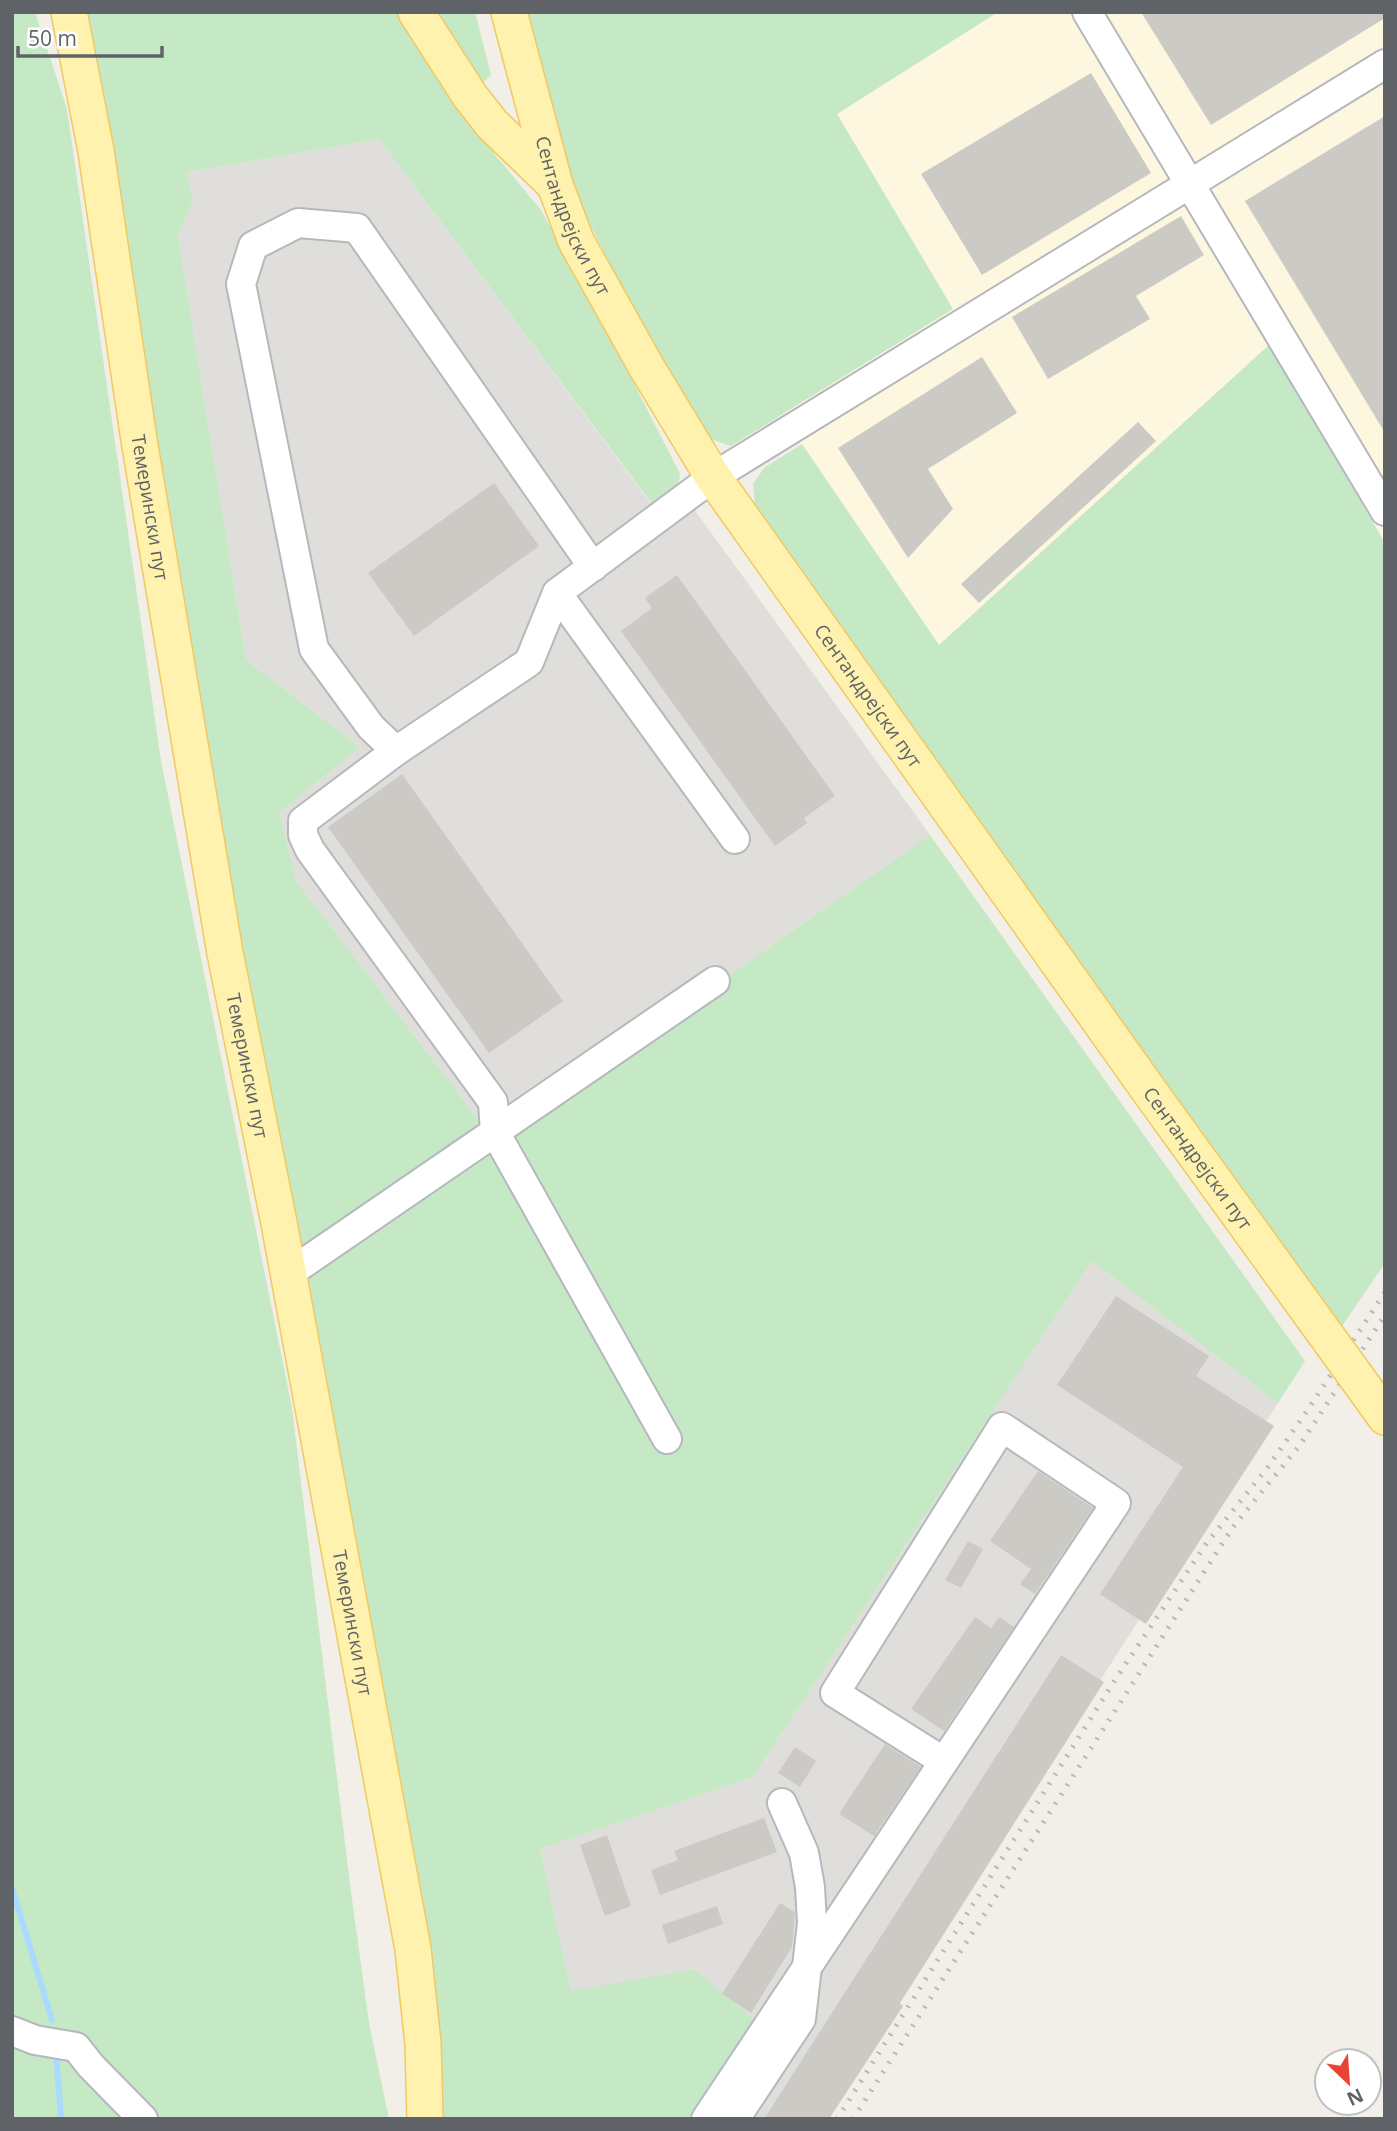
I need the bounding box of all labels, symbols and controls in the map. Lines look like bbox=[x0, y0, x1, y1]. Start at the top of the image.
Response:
scale bar bbox=[18, 14, 161, 58]
text: 50 m bbox=[28, 24, 77, 52]
street label: Сентандрејски пут bbox=[530, 133, 617, 300]
street label: Темерински пут bbox=[125, 432, 175, 582]
street label: Сентандрејски пут bbox=[808, 619, 928, 773]
street label: Темерински пут bbox=[220, 991, 275, 1141]
street label: Сентандрејски пут bbox=[1137, 1082, 1259, 1235]
street label: Темерински пут bbox=[327, 1548, 379, 1698]
north arrow bbox=[1313, 2047, 1383, 2117]
text: N bbox=[1343, 2082, 1368, 2112]

